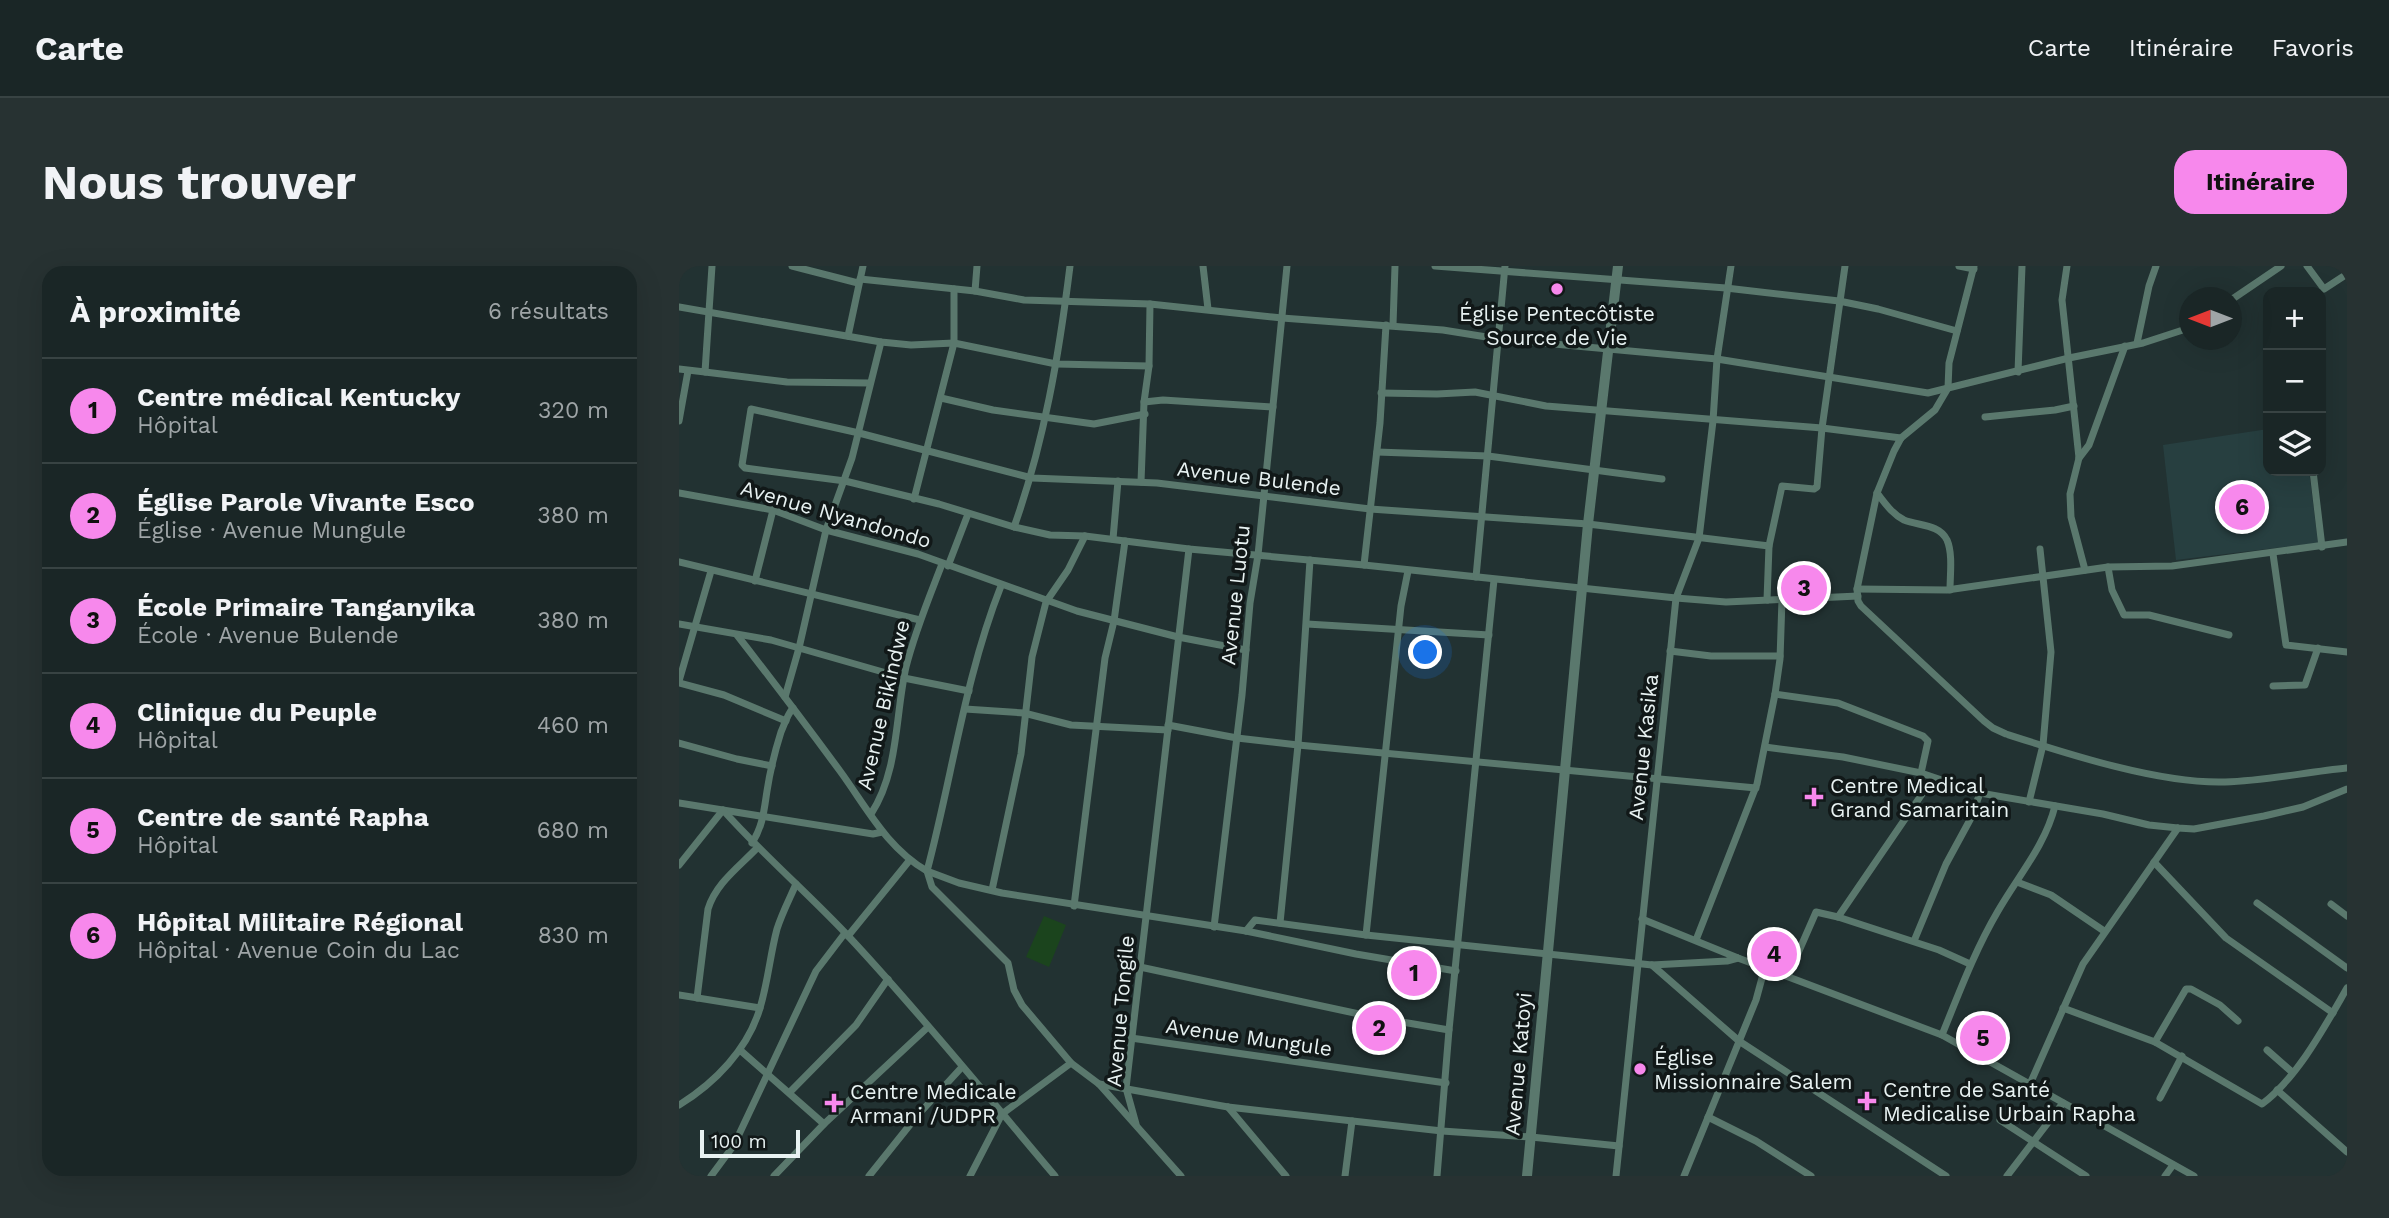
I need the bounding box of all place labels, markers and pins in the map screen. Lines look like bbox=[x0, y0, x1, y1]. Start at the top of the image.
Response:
marker: Église Pentecôtiste Source de Vie bbox=[1549, 281, 1565, 297]
place label: Église Pentecôtiste Source de Vie bbox=[1459, 301, 1655, 350]
pin: 6 bbox=[2219, 481, 2265, 533]
pin: 3 bbox=[1781, 562, 1827, 614]
place label: Centre Medical Grand Samaritain bbox=[1830, 773, 2009, 822]
marker: Centre Medical Grand Samaritain bbox=[1804, 787, 1824, 807]
pin: 4 bbox=[1751, 928, 1797, 980]
pin: 1 bbox=[1391, 947, 1437, 999]
pin: 2 bbox=[1356, 1002, 1402, 1054]
pin: 5 bbox=[1960, 1012, 2006, 1064]
place label: Église Missionnaire Salem bbox=[1654, 1045, 1853, 1094]
marker: Église Missionnaire Salem bbox=[1632, 1061, 1648, 1077]
place label: Centre de Santé Medicalise Urbain Rapha bbox=[1883, 1077, 2136, 1126]
place label: Centre Medicale Armani /UDPR bbox=[850, 1079, 1017, 1128]
marker: Centre de Santé Medicalise Urbain Rapha bbox=[1857, 1091, 1877, 1111]
marker: Centre Medicale Armani /UDPR bbox=[824, 1093, 844, 1113]

